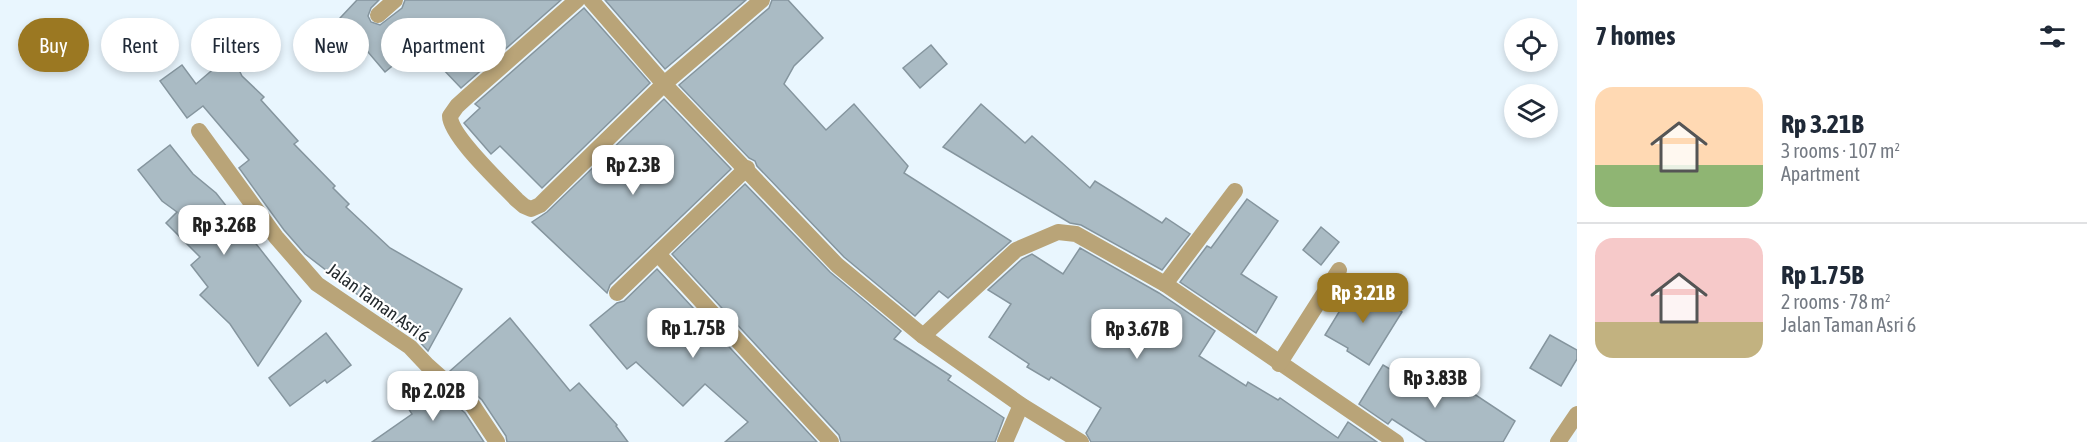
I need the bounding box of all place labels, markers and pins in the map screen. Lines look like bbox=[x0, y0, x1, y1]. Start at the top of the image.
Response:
pin: Rp 2.3B bbox=[578, 145, 688, 196]
pin: Rp 3.26B bbox=[162, 205, 286, 256]
pin: Rp 3.21B bbox=[1301, 273, 1425, 324]
pin: Rp 1.75B bbox=[631, 308, 755, 359]
pin: Rp 3.67B bbox=[1075, 309, 1199, 360]
pin: Rp 3.83B bbox=[1373, 358, 1497, 409]
pin: Rp 2.02B bbox=[371, 371, 495, 422]

